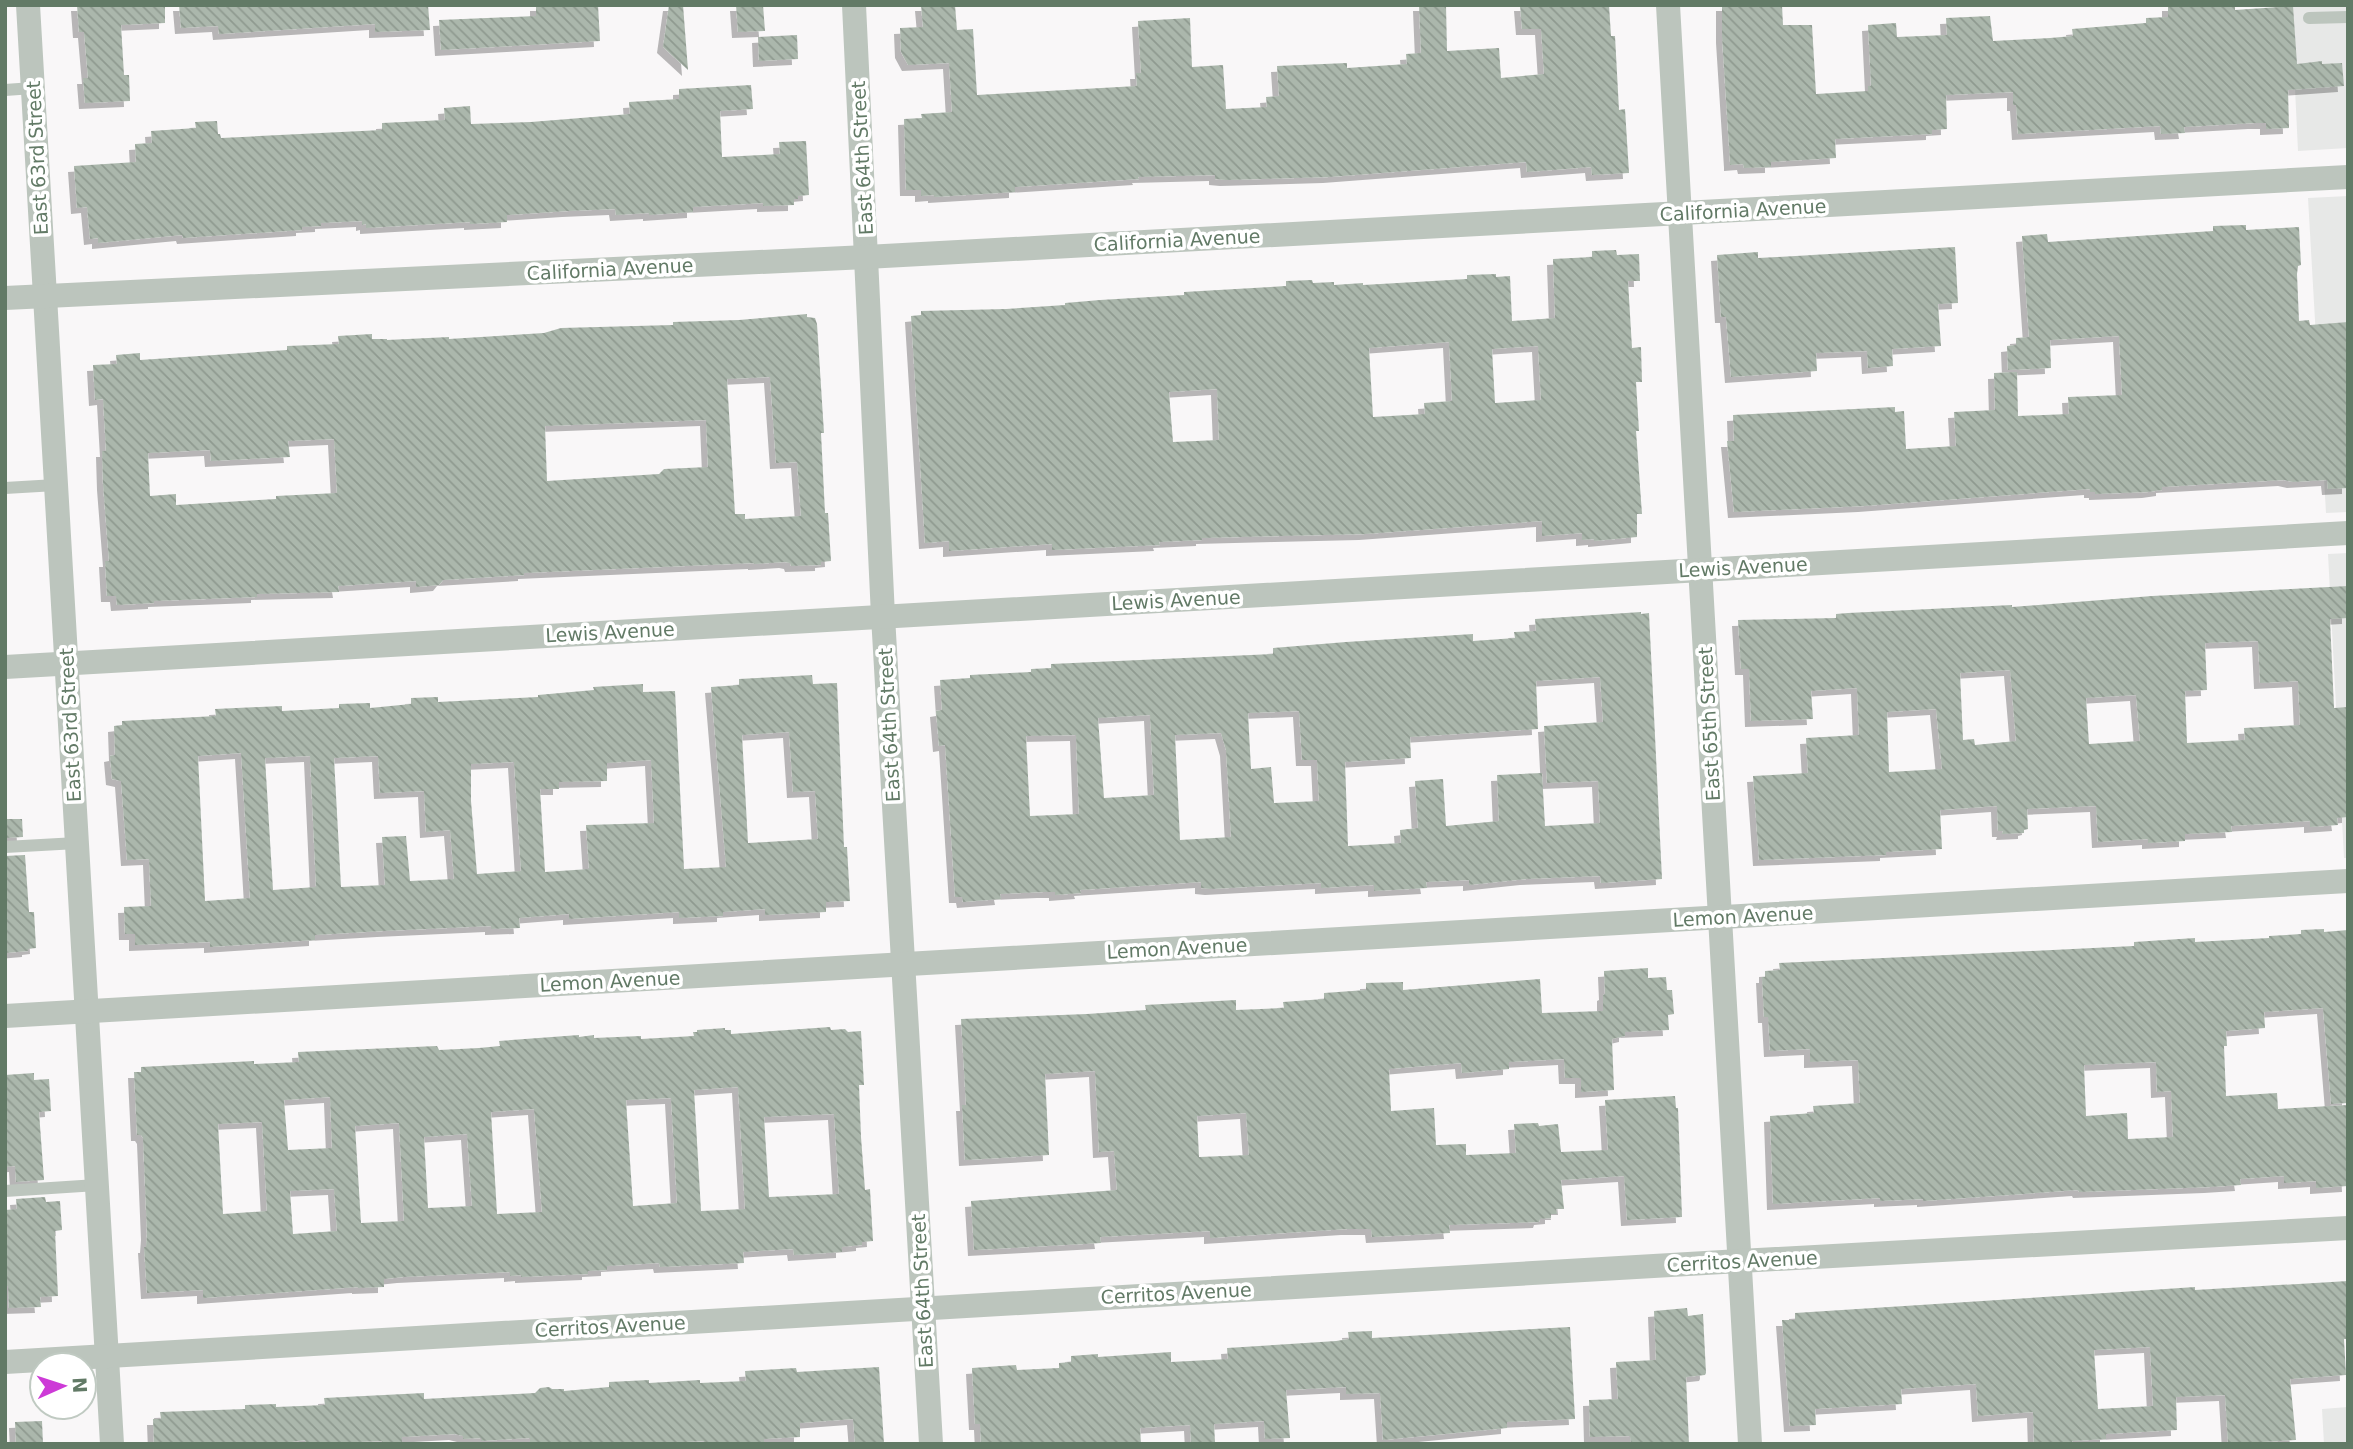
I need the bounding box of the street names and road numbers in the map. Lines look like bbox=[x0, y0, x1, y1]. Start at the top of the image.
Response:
street label: East 63rd Street bbox=[22, 80, 52, 236]
street label: East 64th Street bbox=[847, 80, 877, 236]
street label: California Avenue bbox=[1659, 195, 1827, 225]
street label: California Avenue bbox=[1093, 225, 1261, 255]
street label: California Avenue bbox=[526, 254, 694, 284]
street label: Lewis Avenue bbox=[1678, 553, 1808, 581]
street label: Lewis Avenue bbox=[1111, 586, 1241, 614]
street label: Lewis Avenue bbox=[545, 618, 675, 646]
street label: East 65th Street bbox=[1694, 646, 1724, 802]
street label: East 63rd Street bbox=[55, 647, 85, 803]
street label: East 64th Street bbox=[874, 647, 904, 803]
street label: Lemon Avenue bbox=[1672, 901, 1814, 931]
street label: Lemon Avenue bbox=[1106, 933, 1248, 963]
street label: Lemon Avenue bbox=[539, 966, 681, 996]
street label: East 64th Street bbox=[907, 1213, 937, 1369]
street label: Cerritos Avenue bbox=[1666, 1246, 1818, 1276]
street label: Cerritos Avenue bbox=[1100, 1278, 1252, 1308]
street label: Cerritos Avenue bbox=[534, 1311, 686, 1341]

